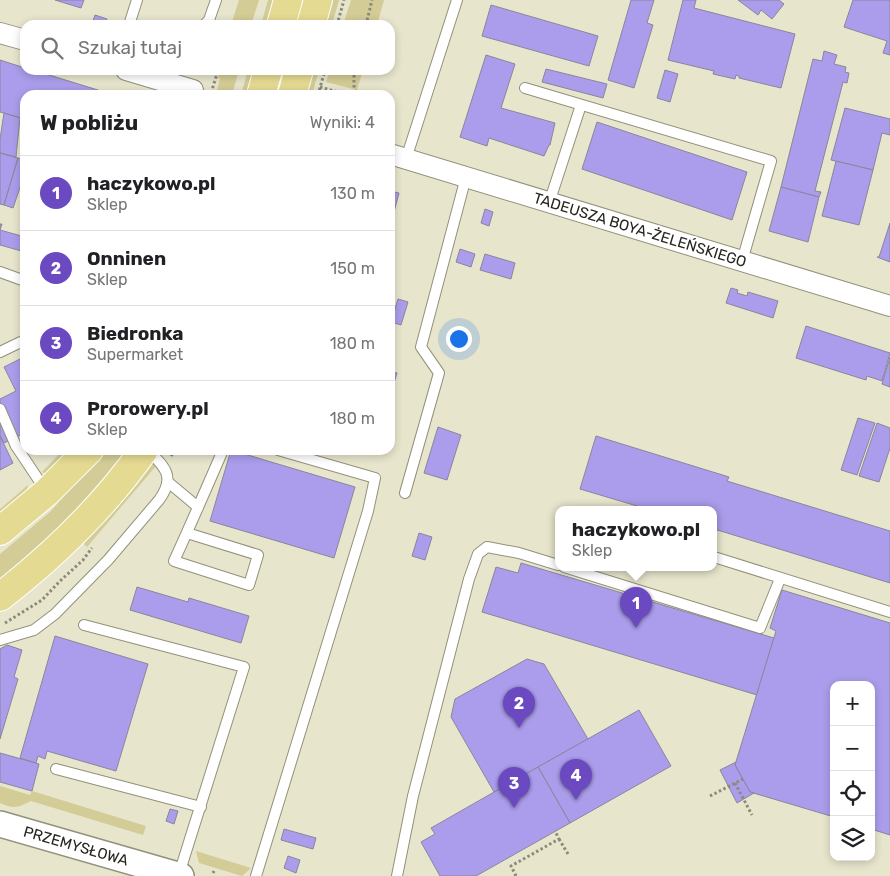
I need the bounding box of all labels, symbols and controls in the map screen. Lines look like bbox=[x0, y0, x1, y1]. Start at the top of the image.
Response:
search box bbox=[20, 20, 395, 75]
icon: search bbox=[38, 34, 66, 62]
text: Szukaj tutaj bbox=[78, 36, 182, 59]
text: W pobliżu bbox=[40, 110, 138, 135]
text: Wyniki: 4 bbox=[310, 113, 375, 132]
text: haczykowo.pl bbox=[87, 172, 215, 195]
text: 1 bbox=[52, 184, 60, 203]
text: 130 m bbox=[330, 184, 375, 203]
street label: TADEUSZA BOYA-ŻELEŃSKIEGO bbox=[531, 189, 749, 271]
text: Sklep bbox=[87, 195, 128, 214]
text: Onninen bbox=[87, 247, 166, 270]
text: 2 bbox=[51, 259, 61, 278]
text: 150 m bbox=[330, 259, 375, 278]
text: Sklep bbox=[87, 270, 128, 289]
text: Biedronka bbox=[87, 322, 184, 345]
your location bbox=[446, 326, 472, 352]
text: 3 bbox=[51, 334, 61, 353]
text: 180 m bbox=[330, 334, 375, 353]
text: Supermarket bbox=[87, 345, 183, 364]
text: Prorowery.pl bbox=[87, 397, 209, 420]
text: 4 bbox=[51, 409, 61, 428]
text: 180 m bbox=[330, 409, 375, 428]
text: Sklep bbox=[87, 420, 128, 439]
popup bbox=[555, 506, 717, 571]
text: haczykowo.pl bbox=[572, 518, 700, 541]
text: Sklep bbox=[572, 541, 612, 560]
pin: 1 bbox=[620, 587, 652, 628]
map controls bbox=[830, 681, 875, 861]
button: + bbox=[830, 681, 875, 726]
pin: 2 bbox=[503, 687, 535, 728]
button: − bbox=[830, 726, 875, 771]
pin: 4 bbox=[560, 759, 592, 800]
pin: 3 bbox=[498, 767, 530, 808]
button: locate bbox=[830, 771, 875, 816]
button: layers bbox=[830, 816, 875, 861]
street label: PRZEMYSŁOWA bbox=[21, 822, 131, 870]

